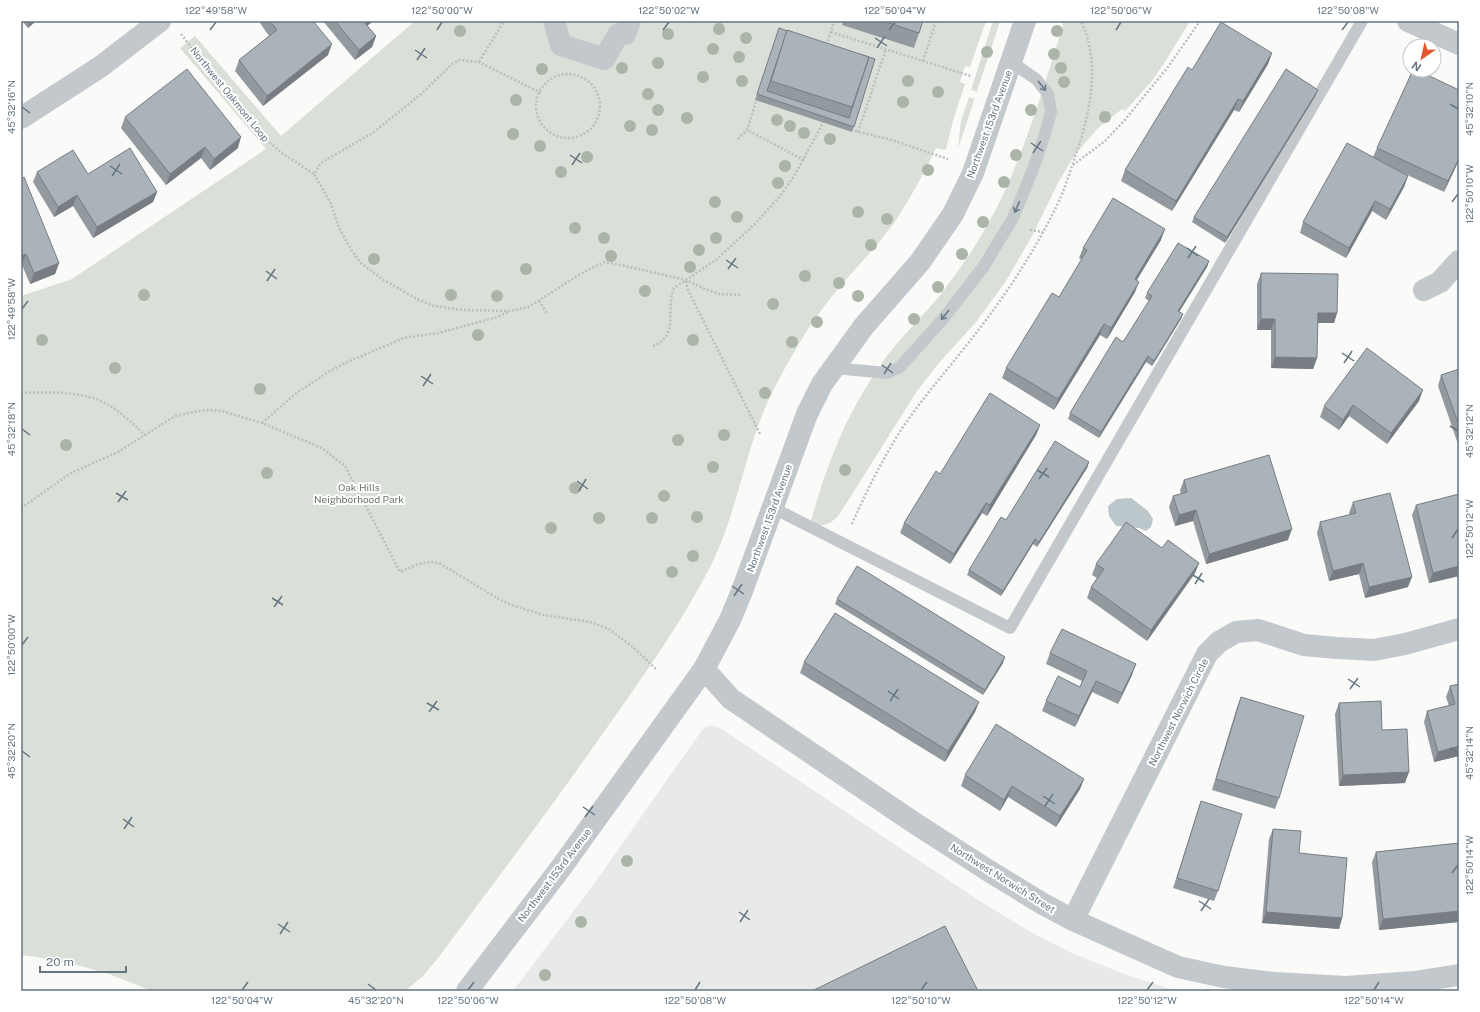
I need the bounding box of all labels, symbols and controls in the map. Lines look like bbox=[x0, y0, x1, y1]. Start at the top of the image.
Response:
text: 122°49'58"W bbox=[185, 4, 248, 16]
text: 122°50'00"W bbox=[411, 4, 473, 16]
text: 122°50'02"W bbox=[638, 4, 700, 16]
text: 122°50'04"W bbox=[864, 4, 926, 16]
text: 122°50'06"W bbox=[1090, 4, 1152, 16]
text: 122°50'08"W bbox=[1317, 4, 1379, 16]
north arrow bbox=[1402, 38, 1442, 78]
street label: Northwest Oakmont Loop bbox=[188, 44, 272, 144]
text: N bbox=[1409, 59, 1423, 74]
street label: Northwest 153rd Avenue bbox=[964, 68, 1014, 180]
text: 45°32'16"N bbox=[5, 80, 17, 134]
one-way arrow bbox=[1037, 81, 1046, 91]
text: 45°32'10"N bbox=[1463, 82, 1475, 136]
text: 122°50'10"W bbox=[1463, 164, 1475, 224]
one-way arrow bbox=[1013, 201, 1020, 213]
text: 122°49'58"W bbox=[5, 277, 17, 340]
one-way arrow bbox=[941, 310, 950, 321]
text: 45°32'18"N bbox=[5, 402, 17, 456]
text: 45°32'12"N bbox=[1463, 404, 1475, 458]
street label: Northwest 153rd Avenue bbox=[744, 462, 794, 574]
park label: Oak Hills Neighborhood Park bbox=[314, 481, 404, 505]
text: 122°50'12"W bbox=[1463, 499, 1475, 559]
text: 122°50'00"W bbox=[5, 614, 17, 676]
street label: Northwest Norwich Circle bbox=[1146, 656, 1211, 768]
text: 45°32'20"N bbox=[5, 723, 17, 779]
text: 45°32'14"N bbox=[1463, 726, 1475, 780]
street label: Northwest 153rd Avenue bbox=[515, 825, 593, 924]
text: 122°50'14"W bbox=[1463, 835, 1475, 895]
street label: Northwest Norwich Street bbox=[948, 841, 1058, 915]
scale bar bbox=[40, 948, 126, 974]
text: 20 m bbox=[46, 955, 74, 969]
text: 122°50'04"W bbox=[211, 994, 273, 1006]
text: 45°32'20"N bbox=[348, 994, 404, 1006]
text: 122°50'06"W bbox=[437, 994, 499, 1006]
text: 122°50'08"W bbox=[664, 994, 726, 1006]
text: 122°50'10"W bbox=[891, 994, 951, 1006]
text: 122°50'12"W bbox=[1117, 994, 1177, 1006]
text: 122°50'14"W bbox=[1344, 994, 1404, 1006]

